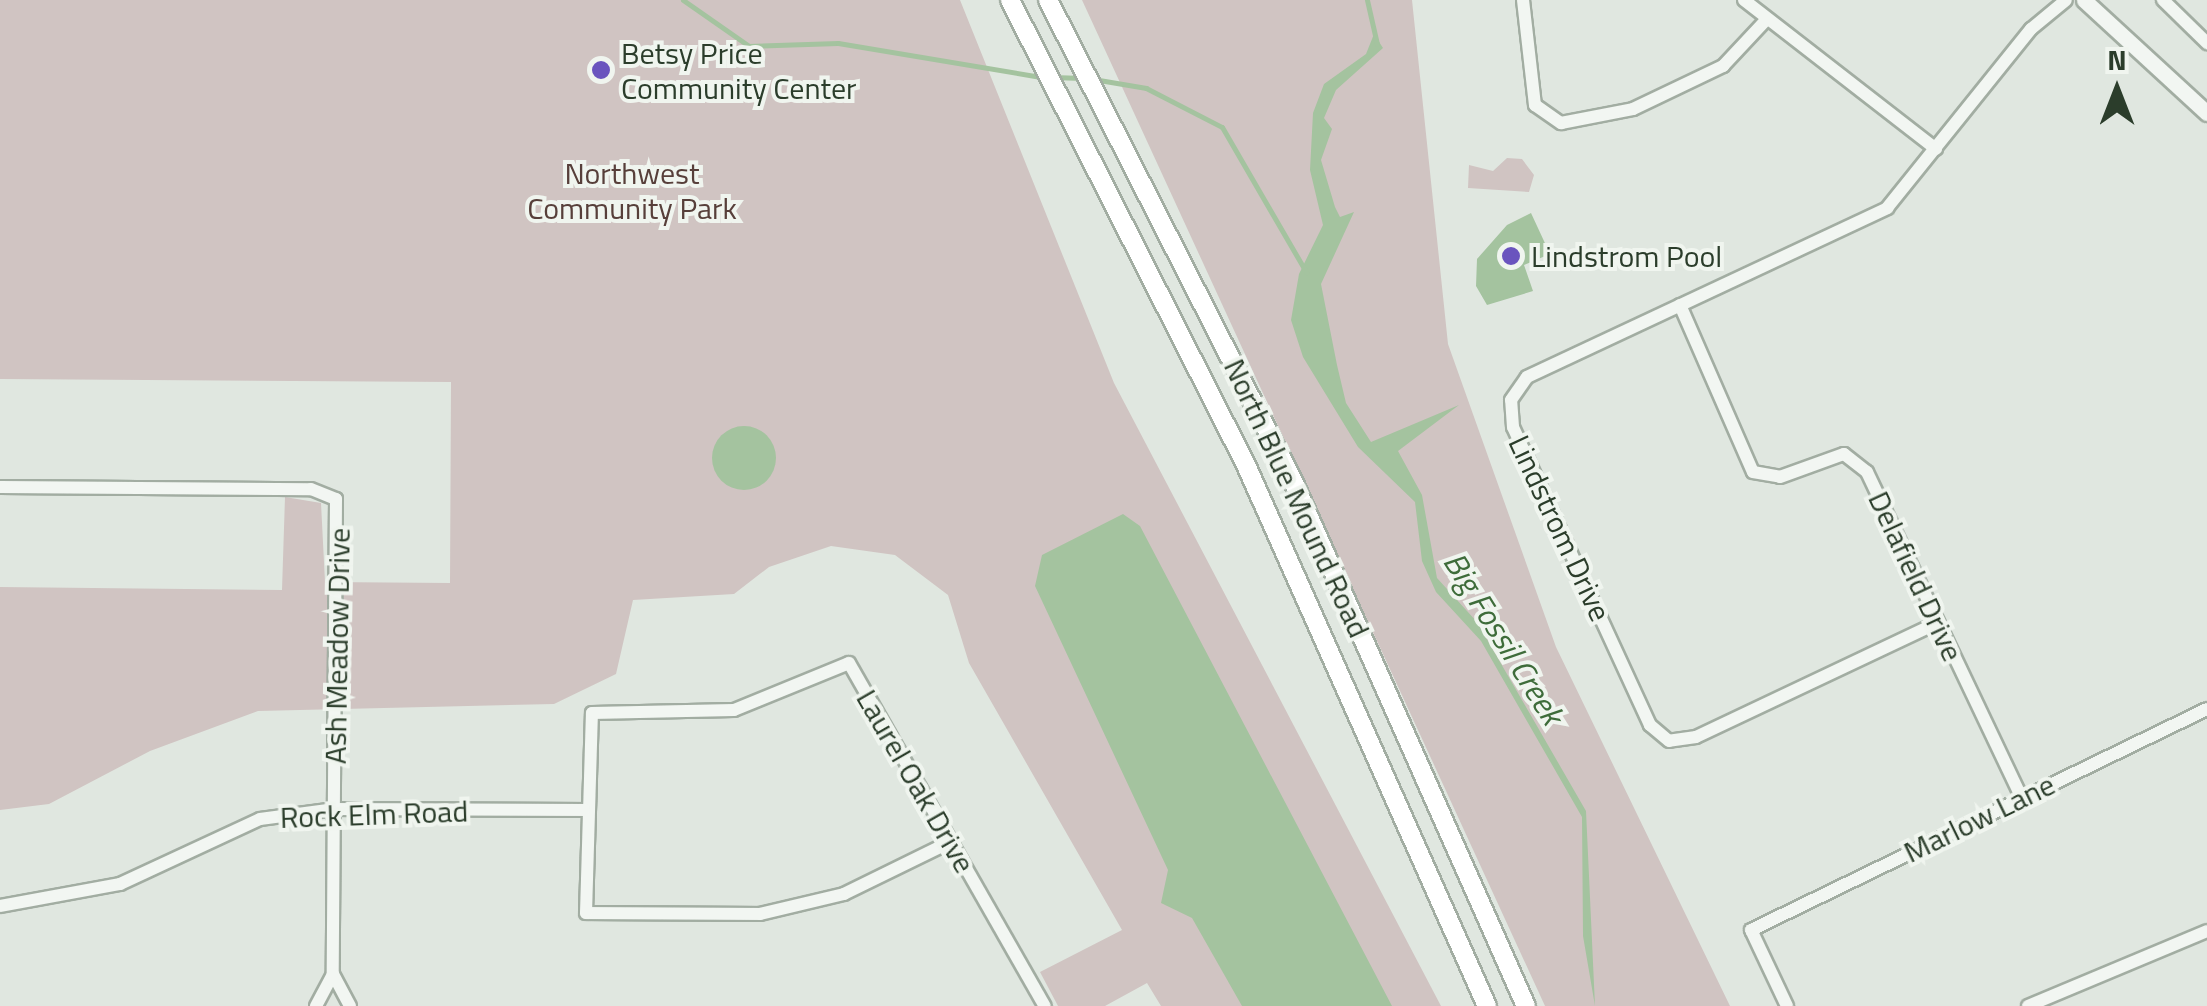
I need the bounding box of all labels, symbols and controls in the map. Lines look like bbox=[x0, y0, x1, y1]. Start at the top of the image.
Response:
place label: Betsy Price Community Center bbox=[621, 35, 856, 106]
text: N bbox=[2107, 38, 2127, 81]
north arrow bbox=[2067, 40, 2167, 140]
marker: Betsy Price Community Center bbox=[590, 59, 612, 81]
park label: Northwest Community Park bbox=[527, 155, 737, 226]
place label: Lindstrom Pool bbox=[1531, 238, 1722, 274]
marker: Lindstrom Pool bbox=[1500, 245, 1522, 267]
street label: North Blue Mound Road bbox=[1217, 353, 1377, 643]
street label: Lindstrom Drive bbox=[1501, 429, 1619, 627]
street label: Delafield Drive bbox=[1861, 485, 1971, 667]
street label: Ash Meadow Drive bbox=[317, 528, 357, 764]
water label: Big Fossil Creek bbox=[1436, 545, 1572, 731]
street label: Laurel Oak Drive bbox=[849, 683, 983, 879]
street label: Marlow Lane bbox=[1898, 766, 2060, 870]
street label: Rock Elm Road bbox=[279, 793, 469, 835]

